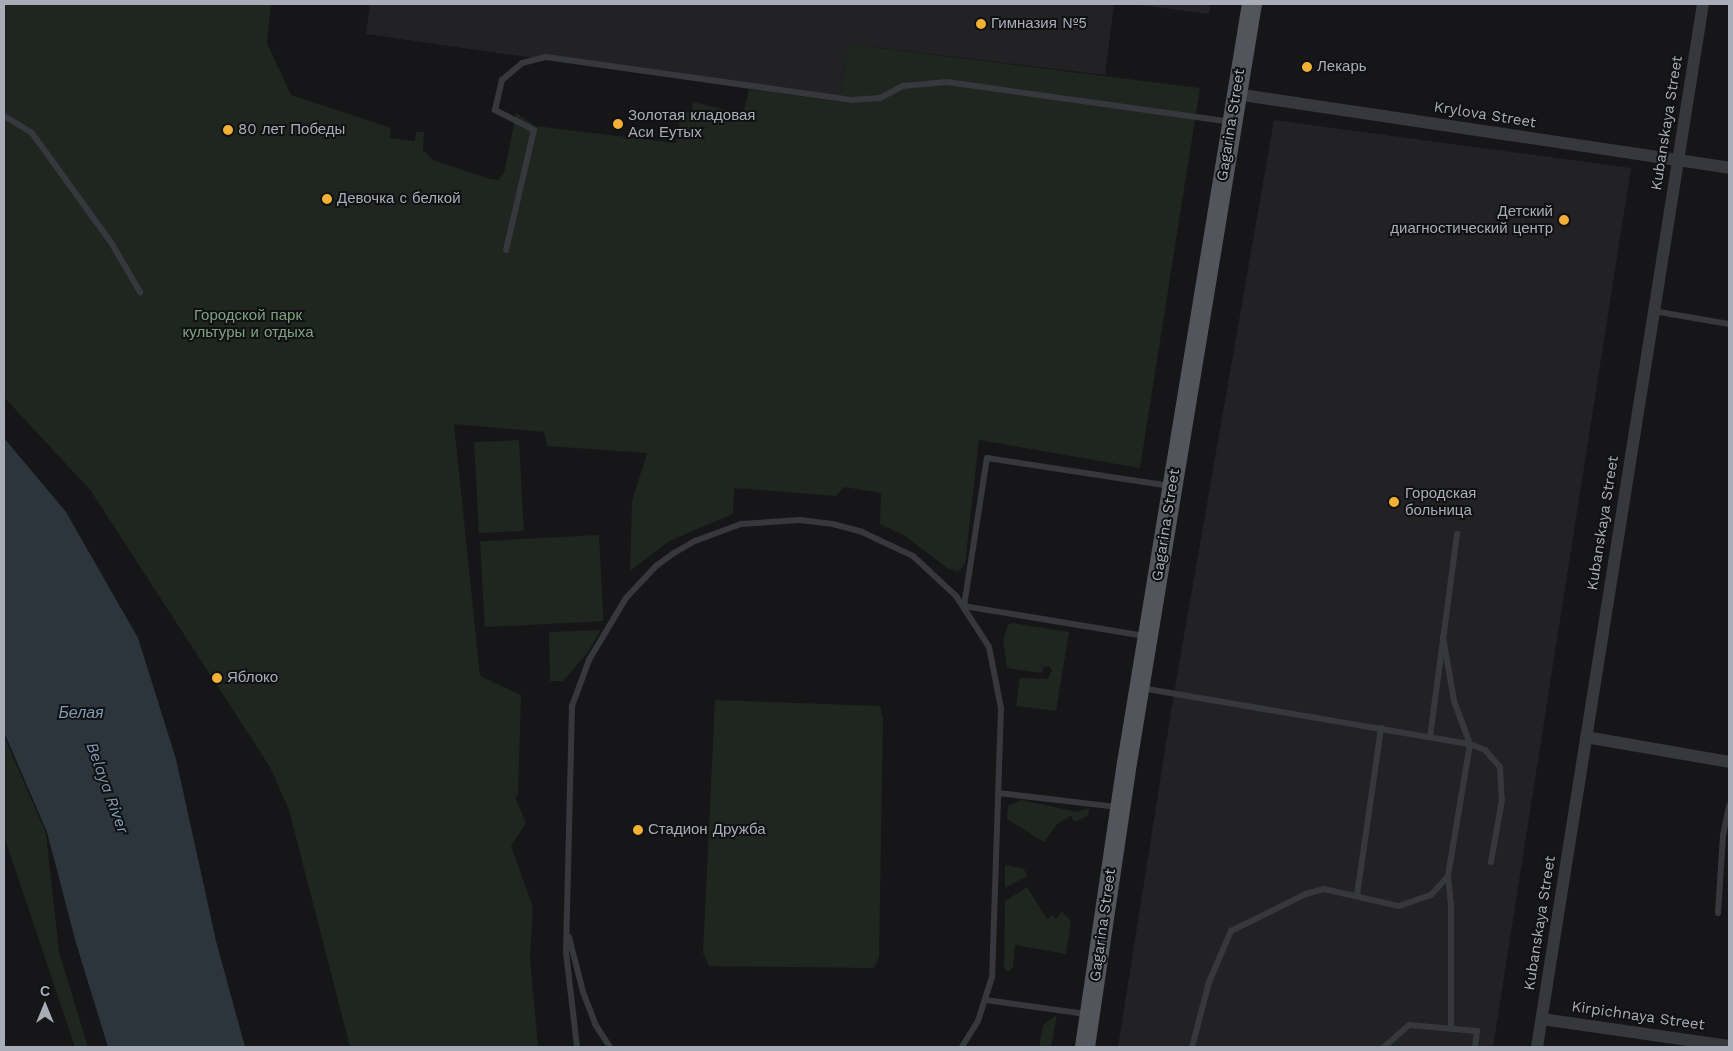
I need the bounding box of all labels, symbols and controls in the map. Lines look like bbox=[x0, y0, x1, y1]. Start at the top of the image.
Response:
place label: Гимназия №5 bbox=[991, 15, 1087, 33]
marker: Гимназия №5 bbox=[975, 18, 987, 30]
street label: Kubanskaya Street bbox=[1647, 54, 1687, 192]
place label: Лекарь bbox=[1317, 58, 1367, 76]
marker: Лекарь bbox=[1301, 61, 1313, 73]
street label: Gagarina Street bbox=[1213, 67, 1249, 183]
street label: Krylova Street bbox=[1432, 98, 1538, 132]
place label: Золотая кладовая Аси Еутых bbox=[628, 106, 755, 141]
marker: Золотая кладовая Аси Еутых bbox=[612, 118, 624, 130]
place label: 80 лет Победы bbox=[238, 121, 345, 139]
marker: 80 лет Победы bbox=[222, 124, 234, 136]
place label: Девочка с белкой bbox=[337, 190, 461, 208]
marker: Девочка с белкой bbox=[321, 193, 333, 205]
place label: Детский диагностический центр bbox=[1390, 202, 1553, 237]
marker: Детский диагностический центр bbox=[1557, 213, 1571, 227]
park label: Городской парк культуры и отдыха bbox=[183, 306, 313, 341]
street label: Kubanskaya Street bbox=[1583, 454, 1623, 592]
street label: Gagarina Street bbox=[1148, 467, 1184, 583]
place label: Городская больница bbox=[1405, 484, 1476, 519]
marker: Городская больница bbox=[1387, 495, 1401, 509]
place label: Яблоко bbox=[227, 669, 278, 687]
marker: Яблоко bbox=[211, 672, 223, 684]
water label: Белая bbox=[58, 703, 104, 723]
water label: Belaya River bbox=[82, 740, 132, 836]
place label: Стадион Дружба bbox=[648, 821, 766, 839]
marker: Стадион Дружба bbox=[632, 824, 644, 836]
street label: Kubanskaya Street bbox=[1520, 854, 1560, 992]
street label: Gagarina Street bbox=[1086, 867, 1120, 983]
north arrow bbox=[20, 981, 70, 1031]
text: С bbox=[40, 983, 50, 999]
street label: Kirpichnaya Street bbox=[1570, 998, 1706, 1034]

